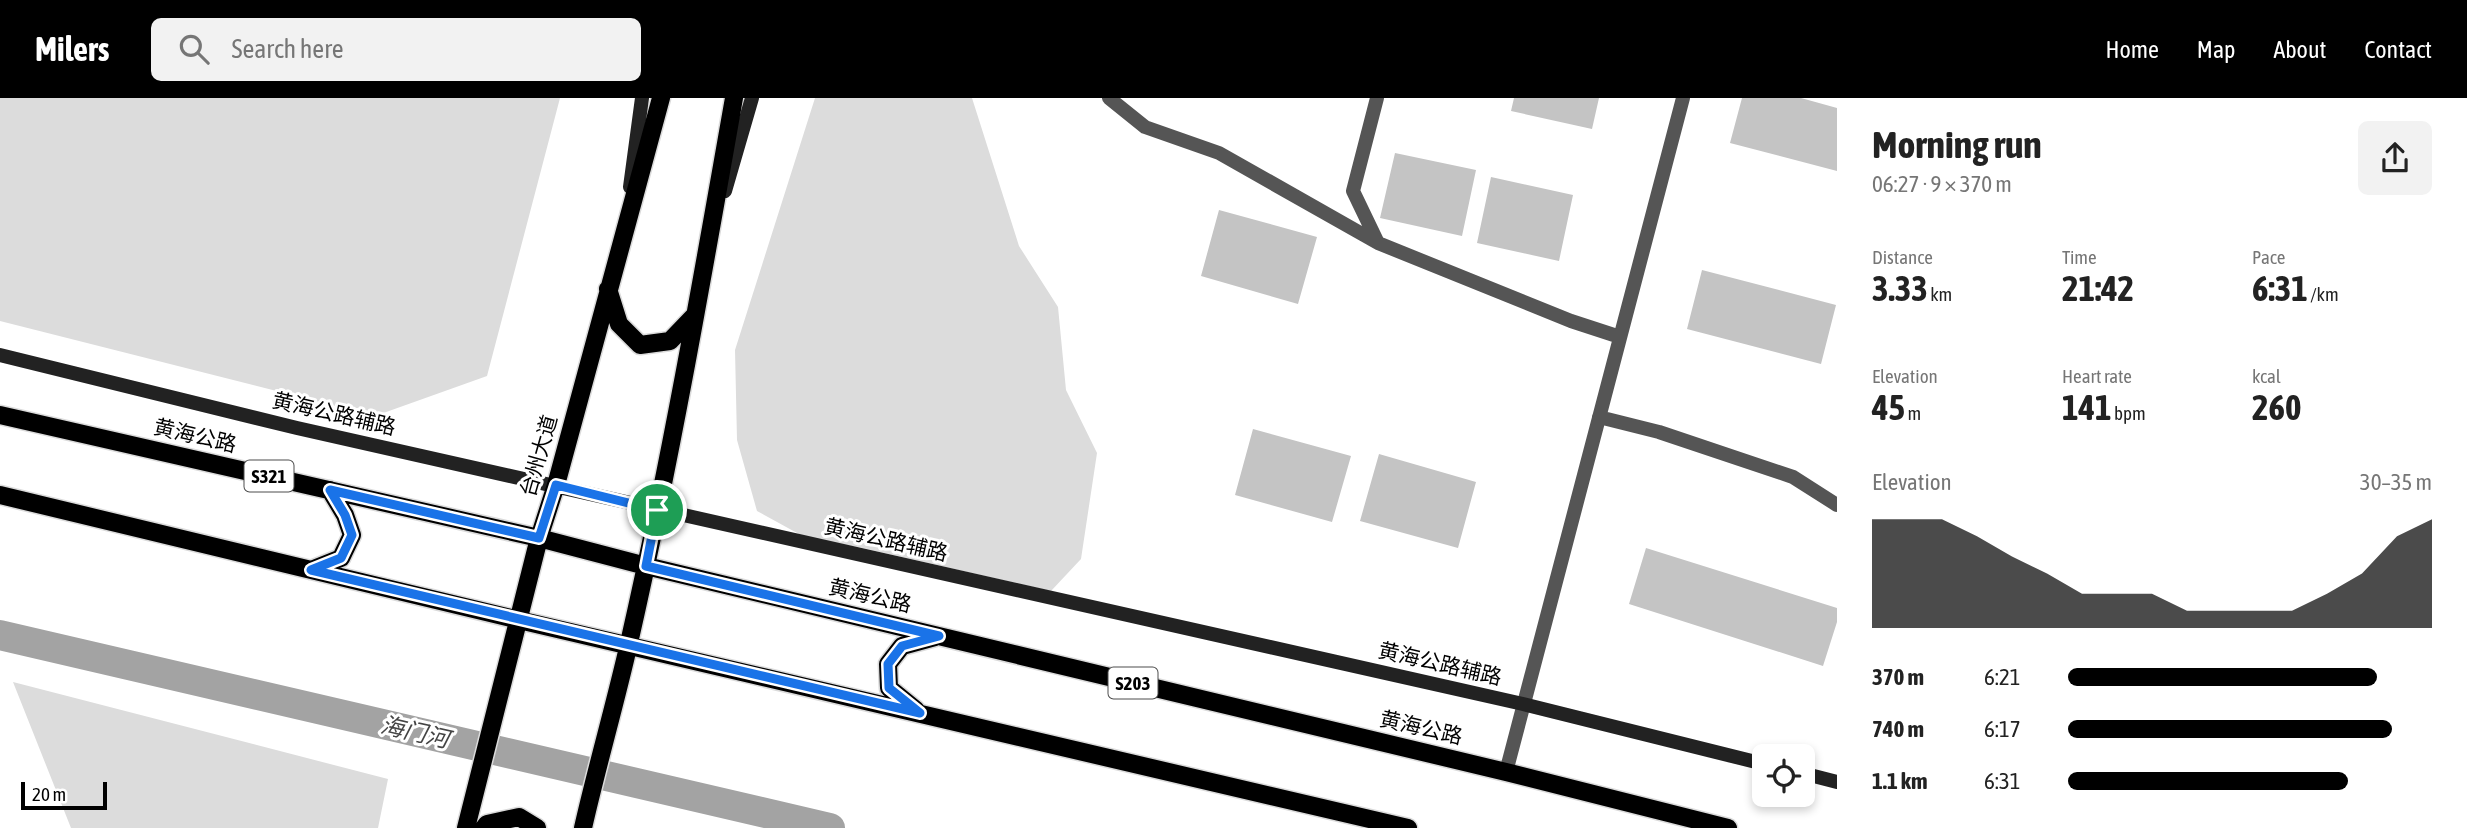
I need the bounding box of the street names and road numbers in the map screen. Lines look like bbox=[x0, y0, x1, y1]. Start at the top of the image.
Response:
street label: 黄海公路辅路 bbox=[270, 387, 398, 439]
street label: 台州大道 bbox=[515, 412, 561, 499]
street label: 黄海公路 bbox=[152, 414, 239, 456]
road number: S321 bbox=[244, 460, 294, 492]
street label: 黄海公路辅路 bbox=[822, 513, 950, 565]
street label: 黄海公路 bbox=[827, 574, 914, 616]
street label: 黄海公路辅路 bbox=[1376, 637, 1504, 689]
road number: S203 bbox=[1108, 668, 1158, 698]
street label: 黄海公路 bbox=[1378, 706, 1465, 748]

